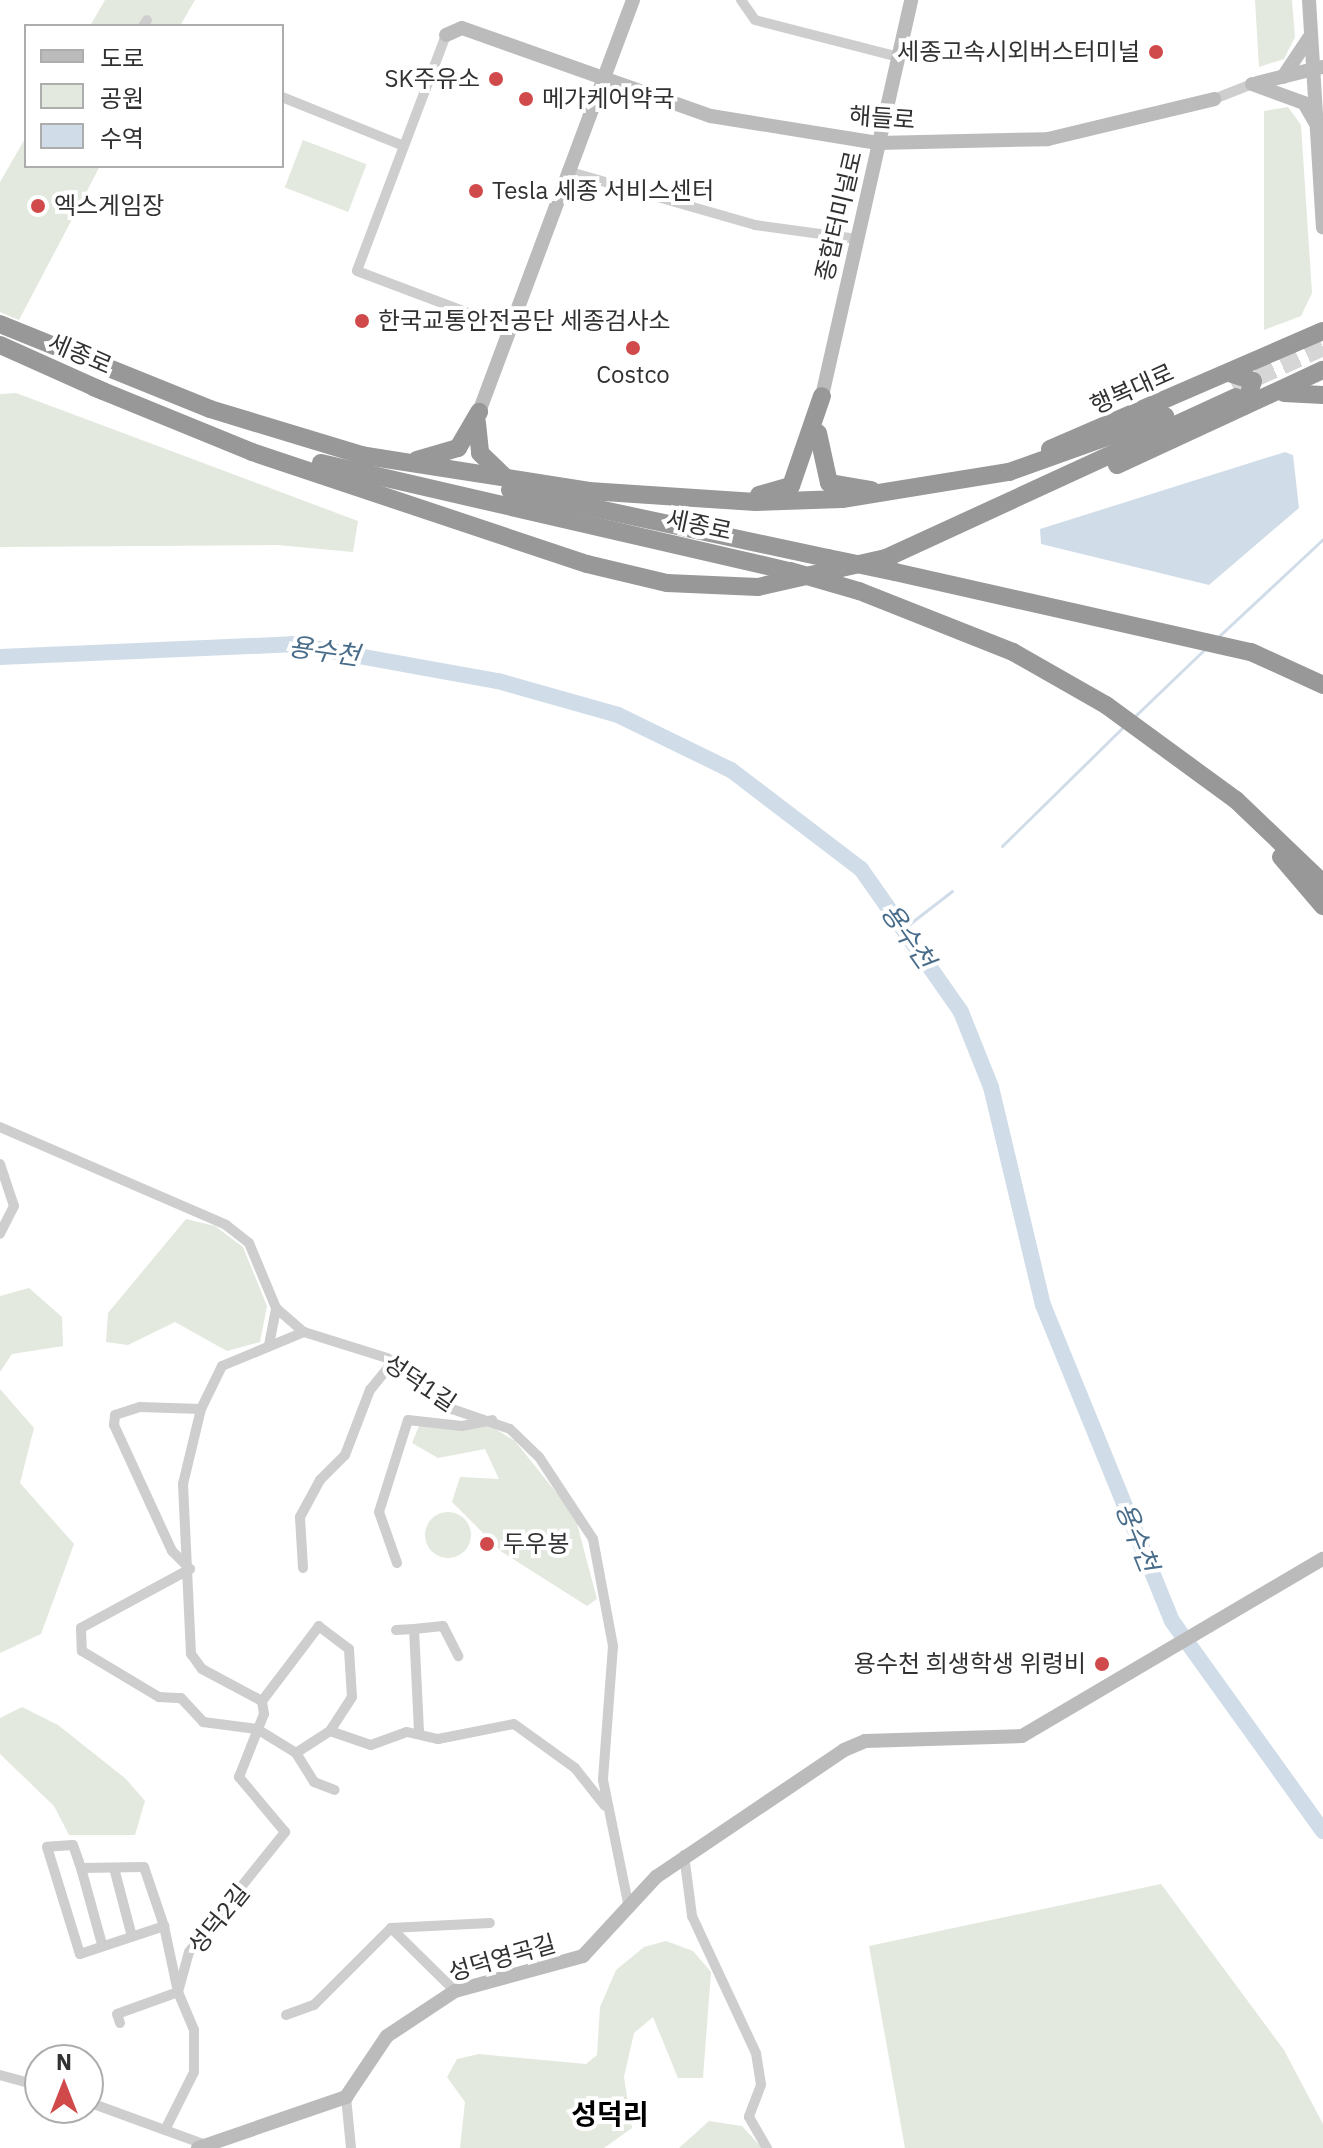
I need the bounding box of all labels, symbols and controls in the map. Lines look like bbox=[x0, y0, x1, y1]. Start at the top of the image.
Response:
legend bbox=[24, 24, 284, 168]
place label: 세종고속시외버스터미널 bbox=[897, 38, 1140, 66]
text: 도로 bbox=[100, 42, 144, 74]
marker: 세종고속시외버스터미널 bbox=[1147, 43, 1165, 61]
place label: SK주유소 bbox=[385, 65, 480, 93]
marker: SK주유소 bbox=[487, 70, 505, 88]
text: 공원 bbox=[100, 82, 144, 114]
place label: 메가케어약국 bbox=[542, 85, 674, 113]
marker: 메가케어약국 bbox=[517, 90, 535, 108]
street label: 해들로 bbox=[848, 101, 916, 135]
text: 수역 bbox=[100, 122, 144, 154]
street label: 종합터미널로 bbox=[810, 148, 868, 284]
place label: Tesla 세종 서비스센터 bbox=[492, 177, 714, 205]
marker: Tesla 세종 서비스센터 bbox=[467, 182, 485, 200]
place label: 엑스게임장 bbox=[54, 192, 164, 220]
marker: 엑스게임장 bbox=[29, 197, 47, 215]
place label: 한국교통안전공단 세종검사소 bbox=[378, 307, 671, 335]
marker: 한국교통안전공단 세종검사소 bbox=[353, 312, 371, 330]
street label: 세종로 bbox=[44, 328, 116, 380]
marker: Costco bbox=[624, 339, 642, 357]
street label: 행복대로 bbox=[1086, 358, 1178, 420]
place label: Costco bbox=[596, 361, 670, 389]
street label: 세종로 bbox=[664, 504, 734, 546]
water label: 용수천 bbox=[286, 631, 362, 671]
water label: 용수천 bbox=[875, 898, 941, 974]
street label: 성덕1길 bbox=[379, 1349, 461, 1417]
water label: 용수천 bbox=[1109, 1498, 1165, 1576]
place label: 두우봉 bbox=[503, 1530, 569, 1558]
marker: 두우봉 bbox=[478, 1535, 496, 1553]
place label: 용수천 희생학생 위령비 bbox=[854, 1650, 1086, 1678]
marker: 용수천 희생학생 위령비 bbox=[1093, 1655, 1111, 1673]
street label: 성덕2길 bbox=[182, 1879, 256, 1959]
street label: 성덕영곡길 bbox=[445, 1929, 559, 1987]
north arrow bbox=[24, 2044, 104, 2124]
text: N bbox=[56, 2047, 72, 2076]
district label: 성덕리 bbox=[571, 2097, 649, 2131]

